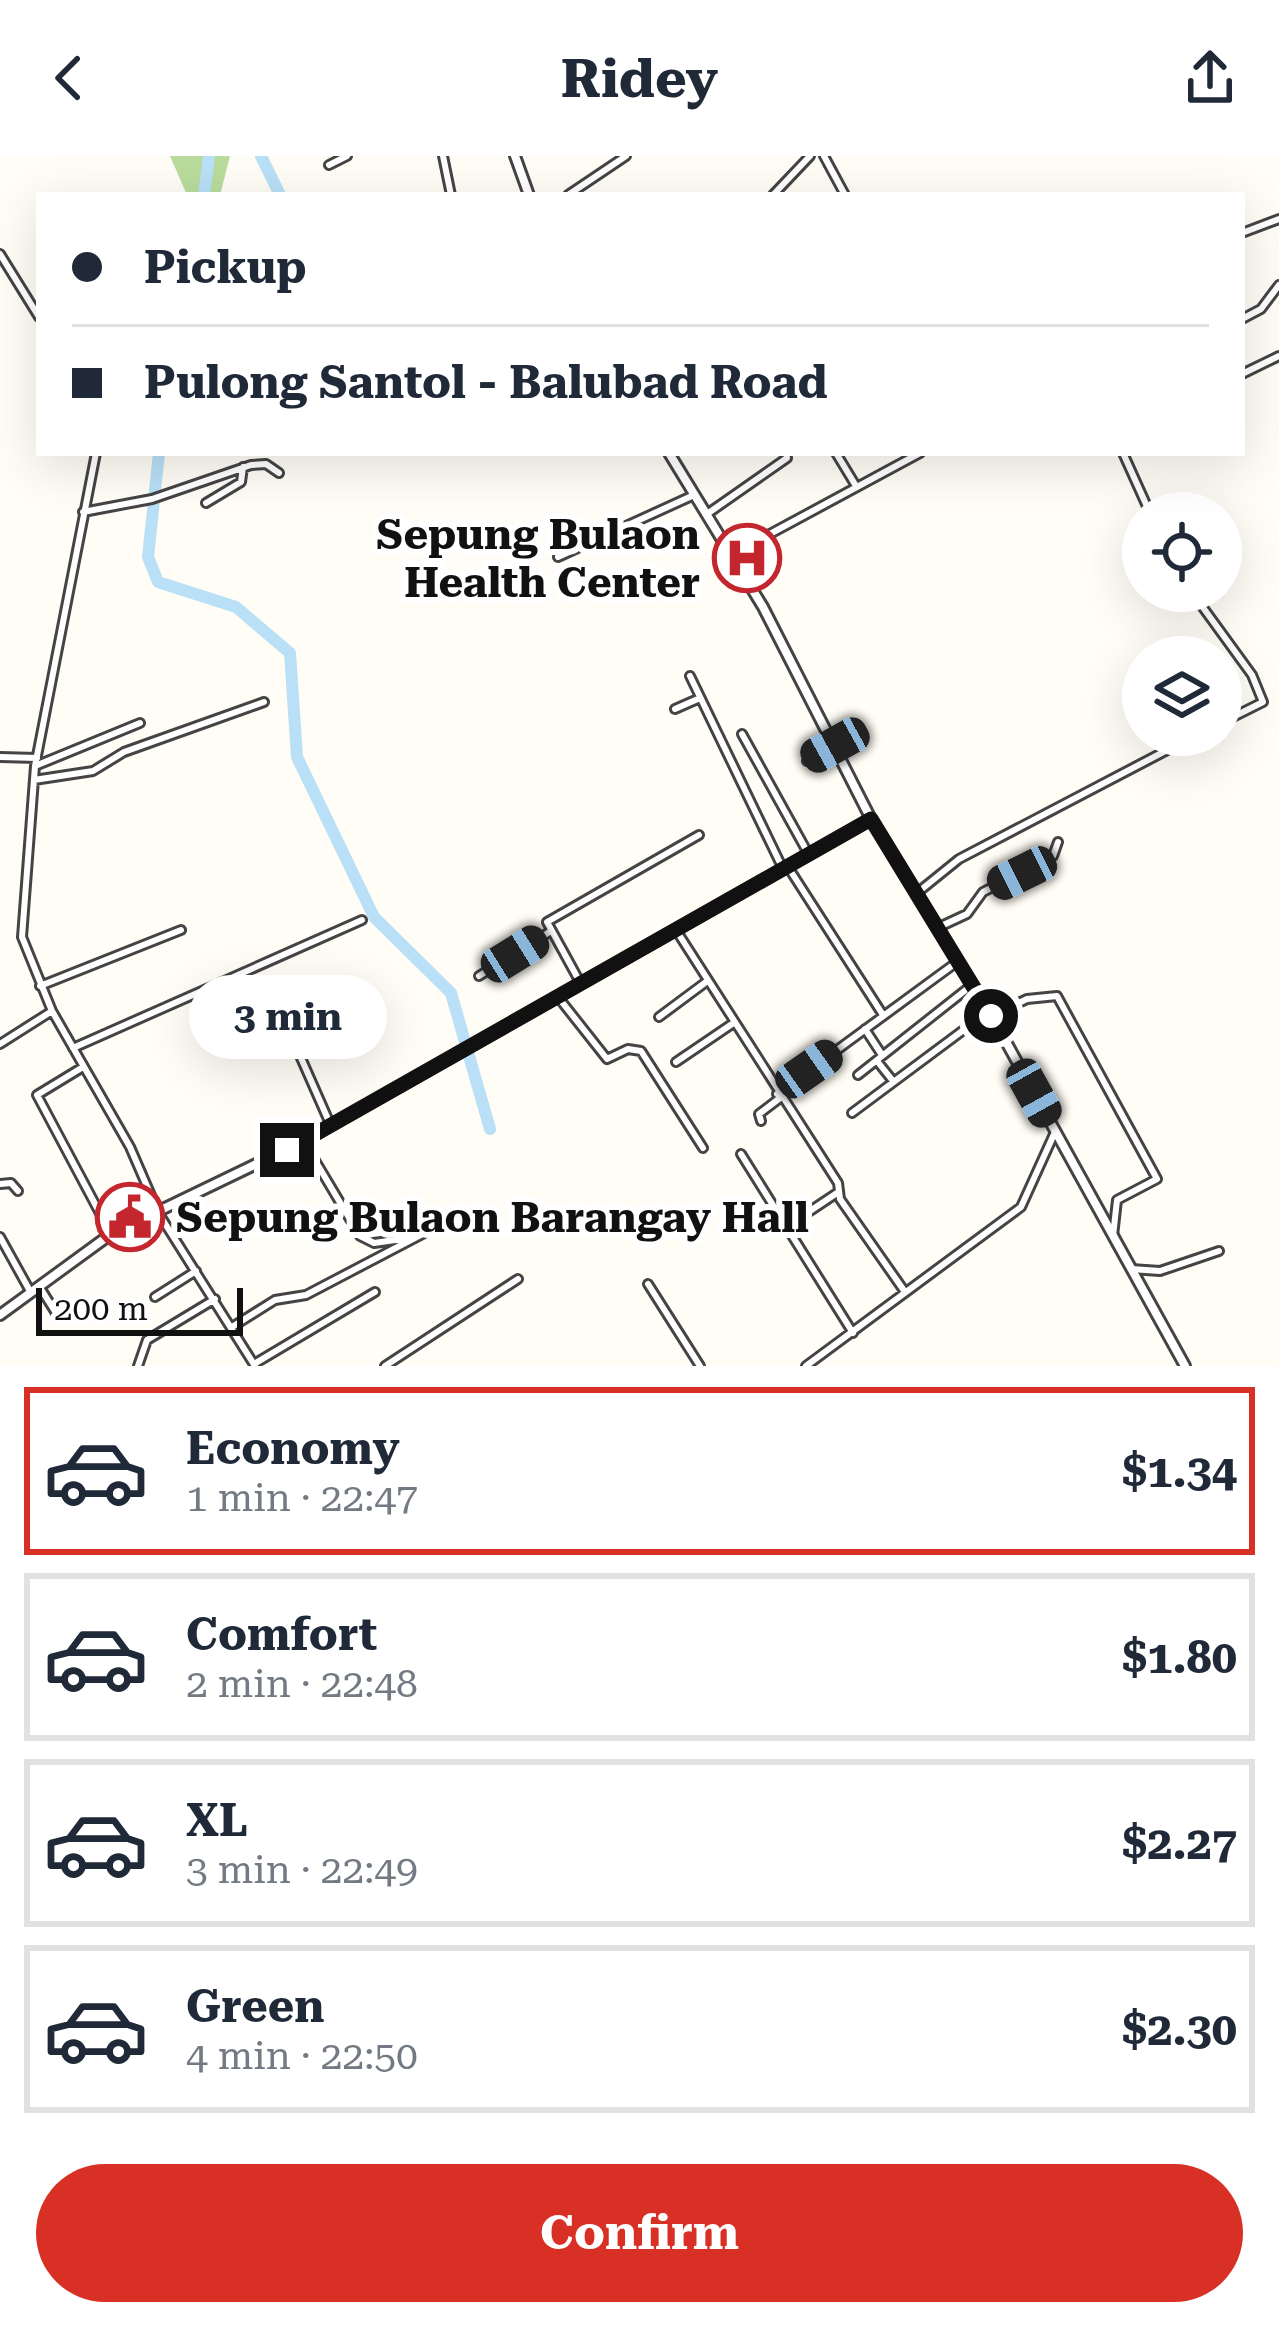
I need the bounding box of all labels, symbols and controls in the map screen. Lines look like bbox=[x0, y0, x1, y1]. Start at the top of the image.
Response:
icon: back bbox=[36, 45, 102, 111]
icon: share bbox=[1177, 45, 1243, 111]
text: Ridey bbox=[561, 47, 718, 110]
text: Pickup bbox=[144, 241, 307, 294]
text: Pulong Santol - Balubad Road bbox=[144, 356, 828, 409]
map controls bbox=[1122, 492, 1242, 756]
button: locate bbox=[1122, 492, 1242, 612]
place label: Sepung Bulaon Health Center bbox=[376, 510, 700, 607]
hospital icon: Sepung Bulaon Health Center bbox=[712, 523, 782, 593]
button: layers bbox=[1122, 636, 1242, 756]
car bbox=[795, 712, 875, 778]
car bbox=[982, 841, 1062, 905]
car bbox=[475, 920, 555, 988]
callout: 3 min bbox=[188, 976, 386, 1060]
route start bbox=[964, 989, 1018, 1043]
text: 3 min bbox=[234, 994, 342, 1040]
car bbox=[769, 1034, 849, 1104]
car bbox=[1001, 1053, 1067, 1133]
route end bbox=[260, 1123, 314, 1177]
public building icon: Sepung Bulaon Barangay Hall bbox=[95, 1182, 165, 1252]
place label: Sepung Bulaon Barangay Hall bbox=[176, 1193, 809, 1242]
scale bar bbox=[36, 1282, 243, 1335]
text: 200 m bbox=[54, 1289, 148, 1328]
icon: car bbox=[42, 1417, 150, 1525]
text: Economy bbox=[186, 1422, 400, 1475]
text: $1.34 bbox=[1122, 1445, 1237, 1498]
text: 1 min · 22:47 bbox=[186, 1475, 418, 1521]
icon: car bbox=[42, 1603, 150, 1711]
text: Comfort bbox=[186, 1608, 377, 1661]
text: $1.80 bbox=[1122, 1631, 1237, 1684]
text: 2 min · 22:48 bbox=[186, 1661, 418, 1707]
icon: car bbox=[42, 1789, 150, 1897]
text: XL bbox=[186, 1794, 248, 1847]
text: $2.27 bbox=[1122, 1817, 1237, 1870]
text: 3 min · 22:49 bbox=[186, 1847, 418, 1893]
icon: car bbox=[42, 1975, 150, 2083]
text: Green bbox=[186, 1980, 324, 2033]
text: $2.30 bbox=[1122, 2003, 1237, 2056]
text: 4 min · 22:50 bbox=[186, 2033, 418, 2079]
button: Confirm bbox=[36, 2164, 1243, 2302]

